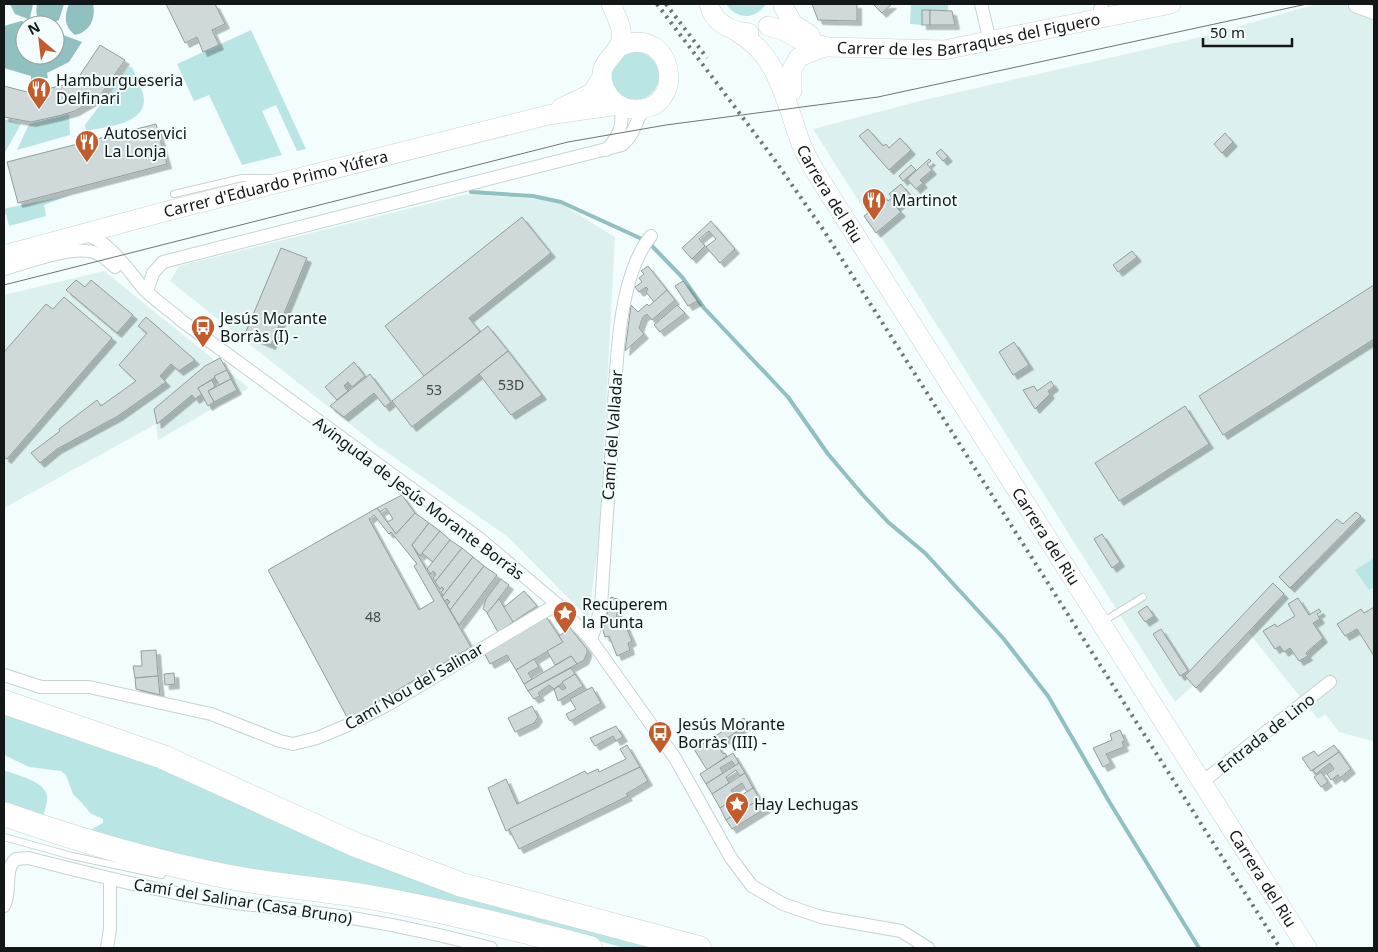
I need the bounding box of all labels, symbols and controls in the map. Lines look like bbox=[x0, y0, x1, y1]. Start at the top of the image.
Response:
street label: Carrer de les Barraques del Figuero bbox=[837, 8, 1102, 61]
north arrow bbox=[15, 15, 65, 65]
scale bar bbox=[1203, 15, 1292, 47]
text: N bbox=[24, 17, 43, 39]
text: 50 m bbox=[1210, 22, 1245, 42]
place label: Hamburgueseria Delfinari bbox=[56, 69, 183, 109]
restaurant icon: Hamburgueseria Delfinari bbox=[26, 76, 52, 110]
place label: Autoservici La Lonja bbox=[104, 122, 187, 162]
restaurant icon: Autoservici La Lonja bbox=[74, 129, 100, 163]
street label: Carrera del Riu bbox=[792, 141, 869, 247]
street label: Carrer d'Eduardo Primo Yúfera bbox=[161, 145, 390, 222]
restaurant icon: Martinot bbox=[861, 187, 887, 221]
place label: Martinot bbox=[892, 189, 958, 211]
place label: Jesús Morante Borràs (I) - bbox=[218, 307, 327, 347]
bus stop icon: Jesús Morante Borràs (I) - bbox=[190, 314, 216, 348]
street label: Camí del Valladar bbox=[596, 369, 628, 501]
house number: 53D bbox=[498, 375, 524, 394]
house number: 53 bbox=[426, 380, 442, 399]
street label: Avinguda de Jesús Morante Borràs bbox=[309, 411, 529, 585]
street label: Carrera del Riu bbox=[1007, 483, 1085, 589]
place label: Recuperem la Punta bbox=[582, 593, 668, 633]
place icon: Recuperem la Punta bbox=[552, 600, 578, 634]
house number: 48 bbox=[365, 607, 381, 626]
street label: Camí Nou del Salinar bbox=[341, 637, 488, 735]
street label: Entrada de Lino bbox=[1213, 688, 1319, 778]
place label: Jesús Morante Borràs (III) - bbox=[676, 713, 785, 753]
bus stop icon: Jesús Morante Borràs (III) - bbox=[647, 720, 673, 754]
place icon: Hay Lechugas bbox=[724, 791, 750, 825]
place label: Hay Lechugas bbox=[754, 793, 859, 815]
street label: Carrera del Riu bbox=[1224, 825, 1302, 931]
street label: Camí del Salinar (Casa Bruno) bbox=[132, 873, 354, 929]

